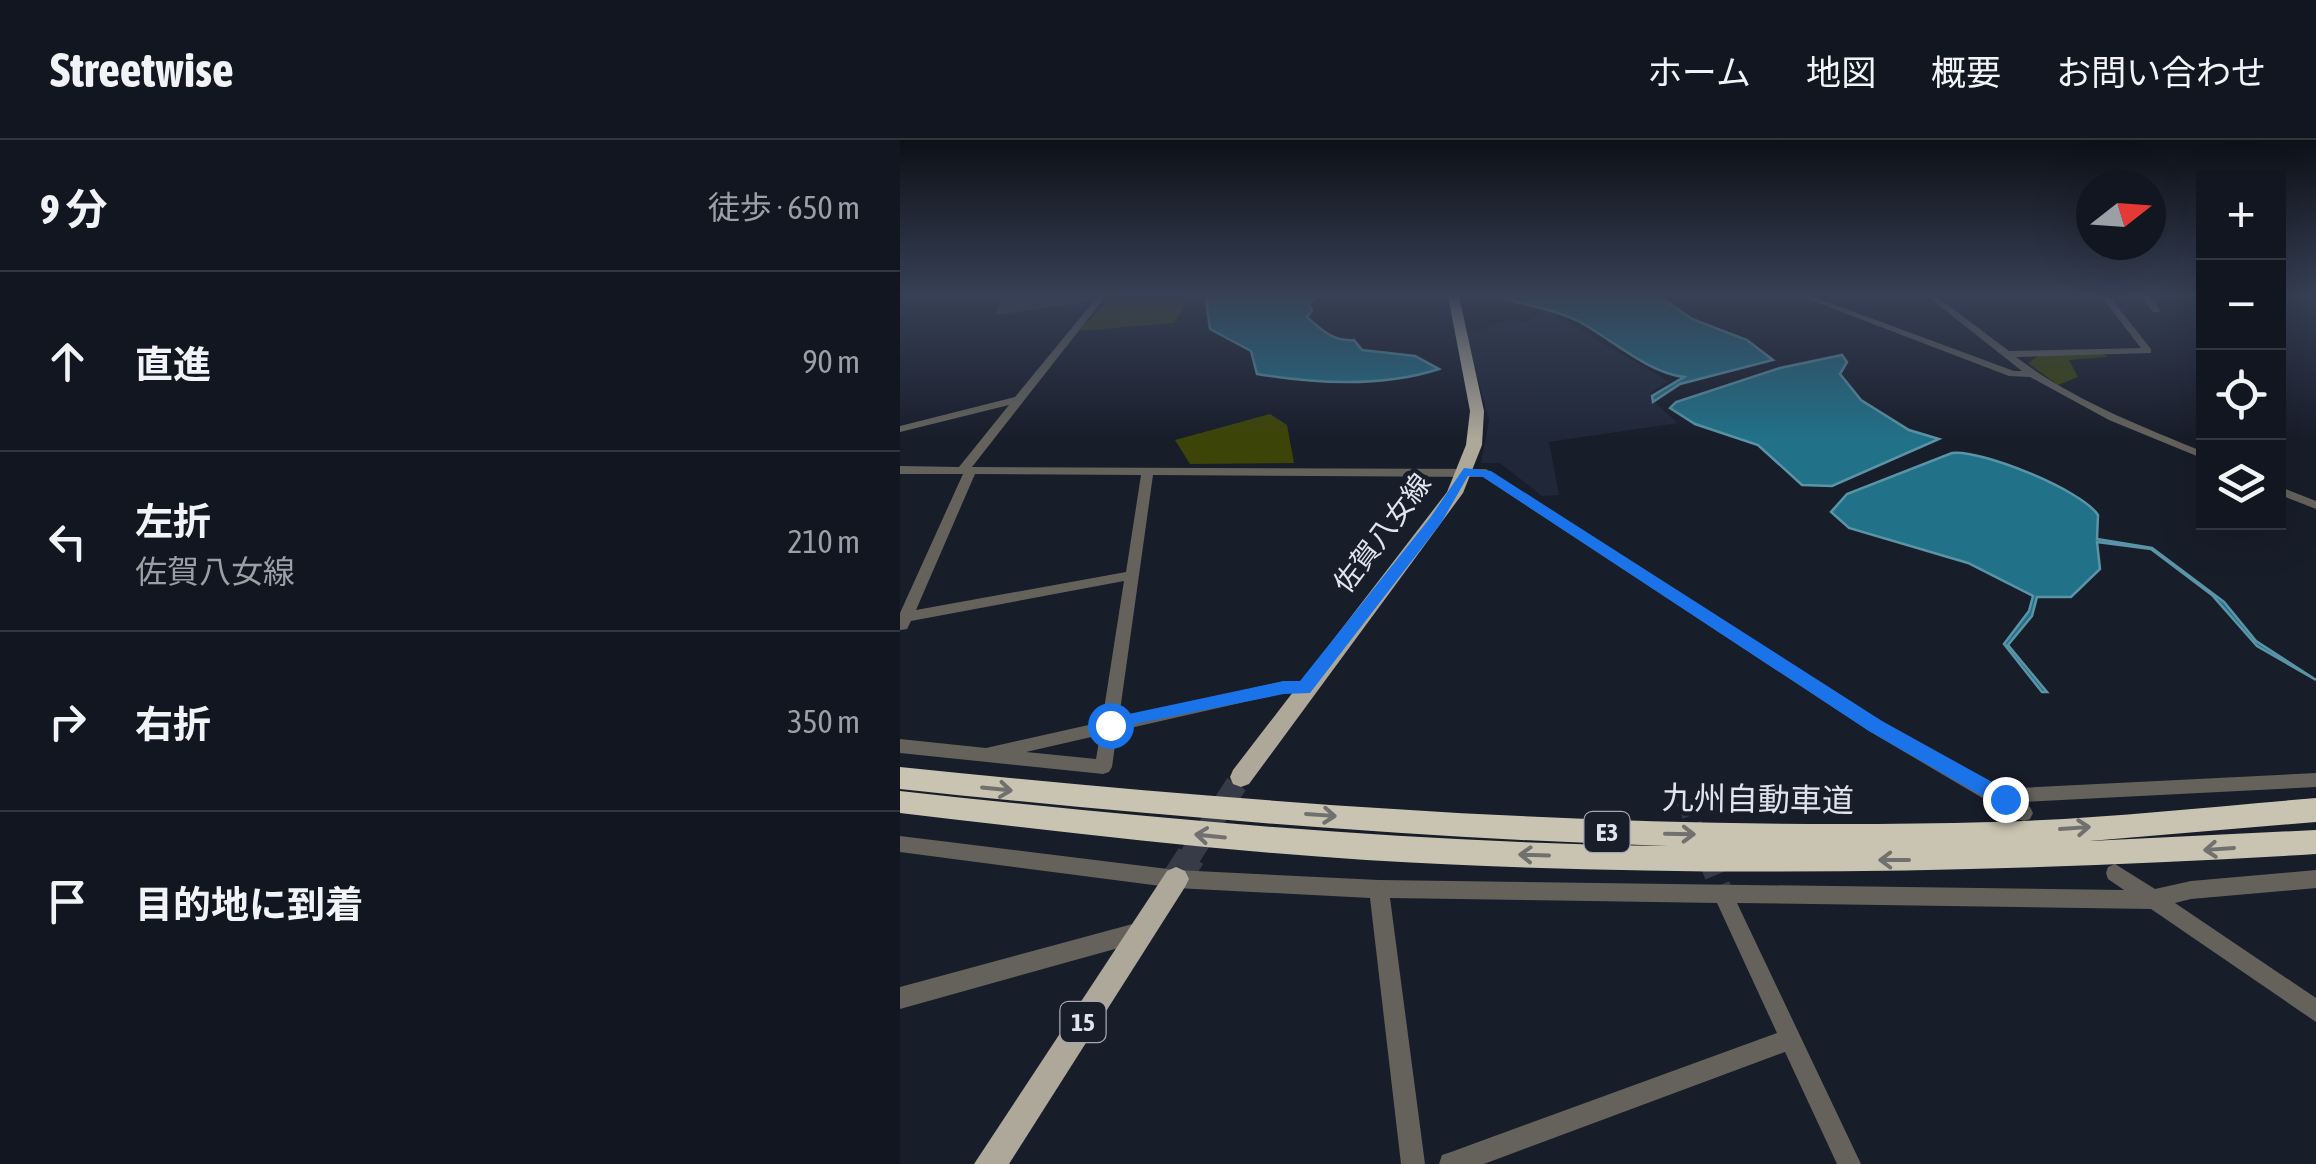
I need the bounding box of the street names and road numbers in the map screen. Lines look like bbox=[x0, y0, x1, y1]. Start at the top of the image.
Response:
street label: 佐賀八女線 bbox=[1327, 467, 1437, 599]
street label: 九州自動車道 bbox=[1662, 779, 1854, 819]
road number: E3 bbox=[1584, 812, 1630, 852]
road number: 15 bbox=[1060, 1002, 1106, 1042]

